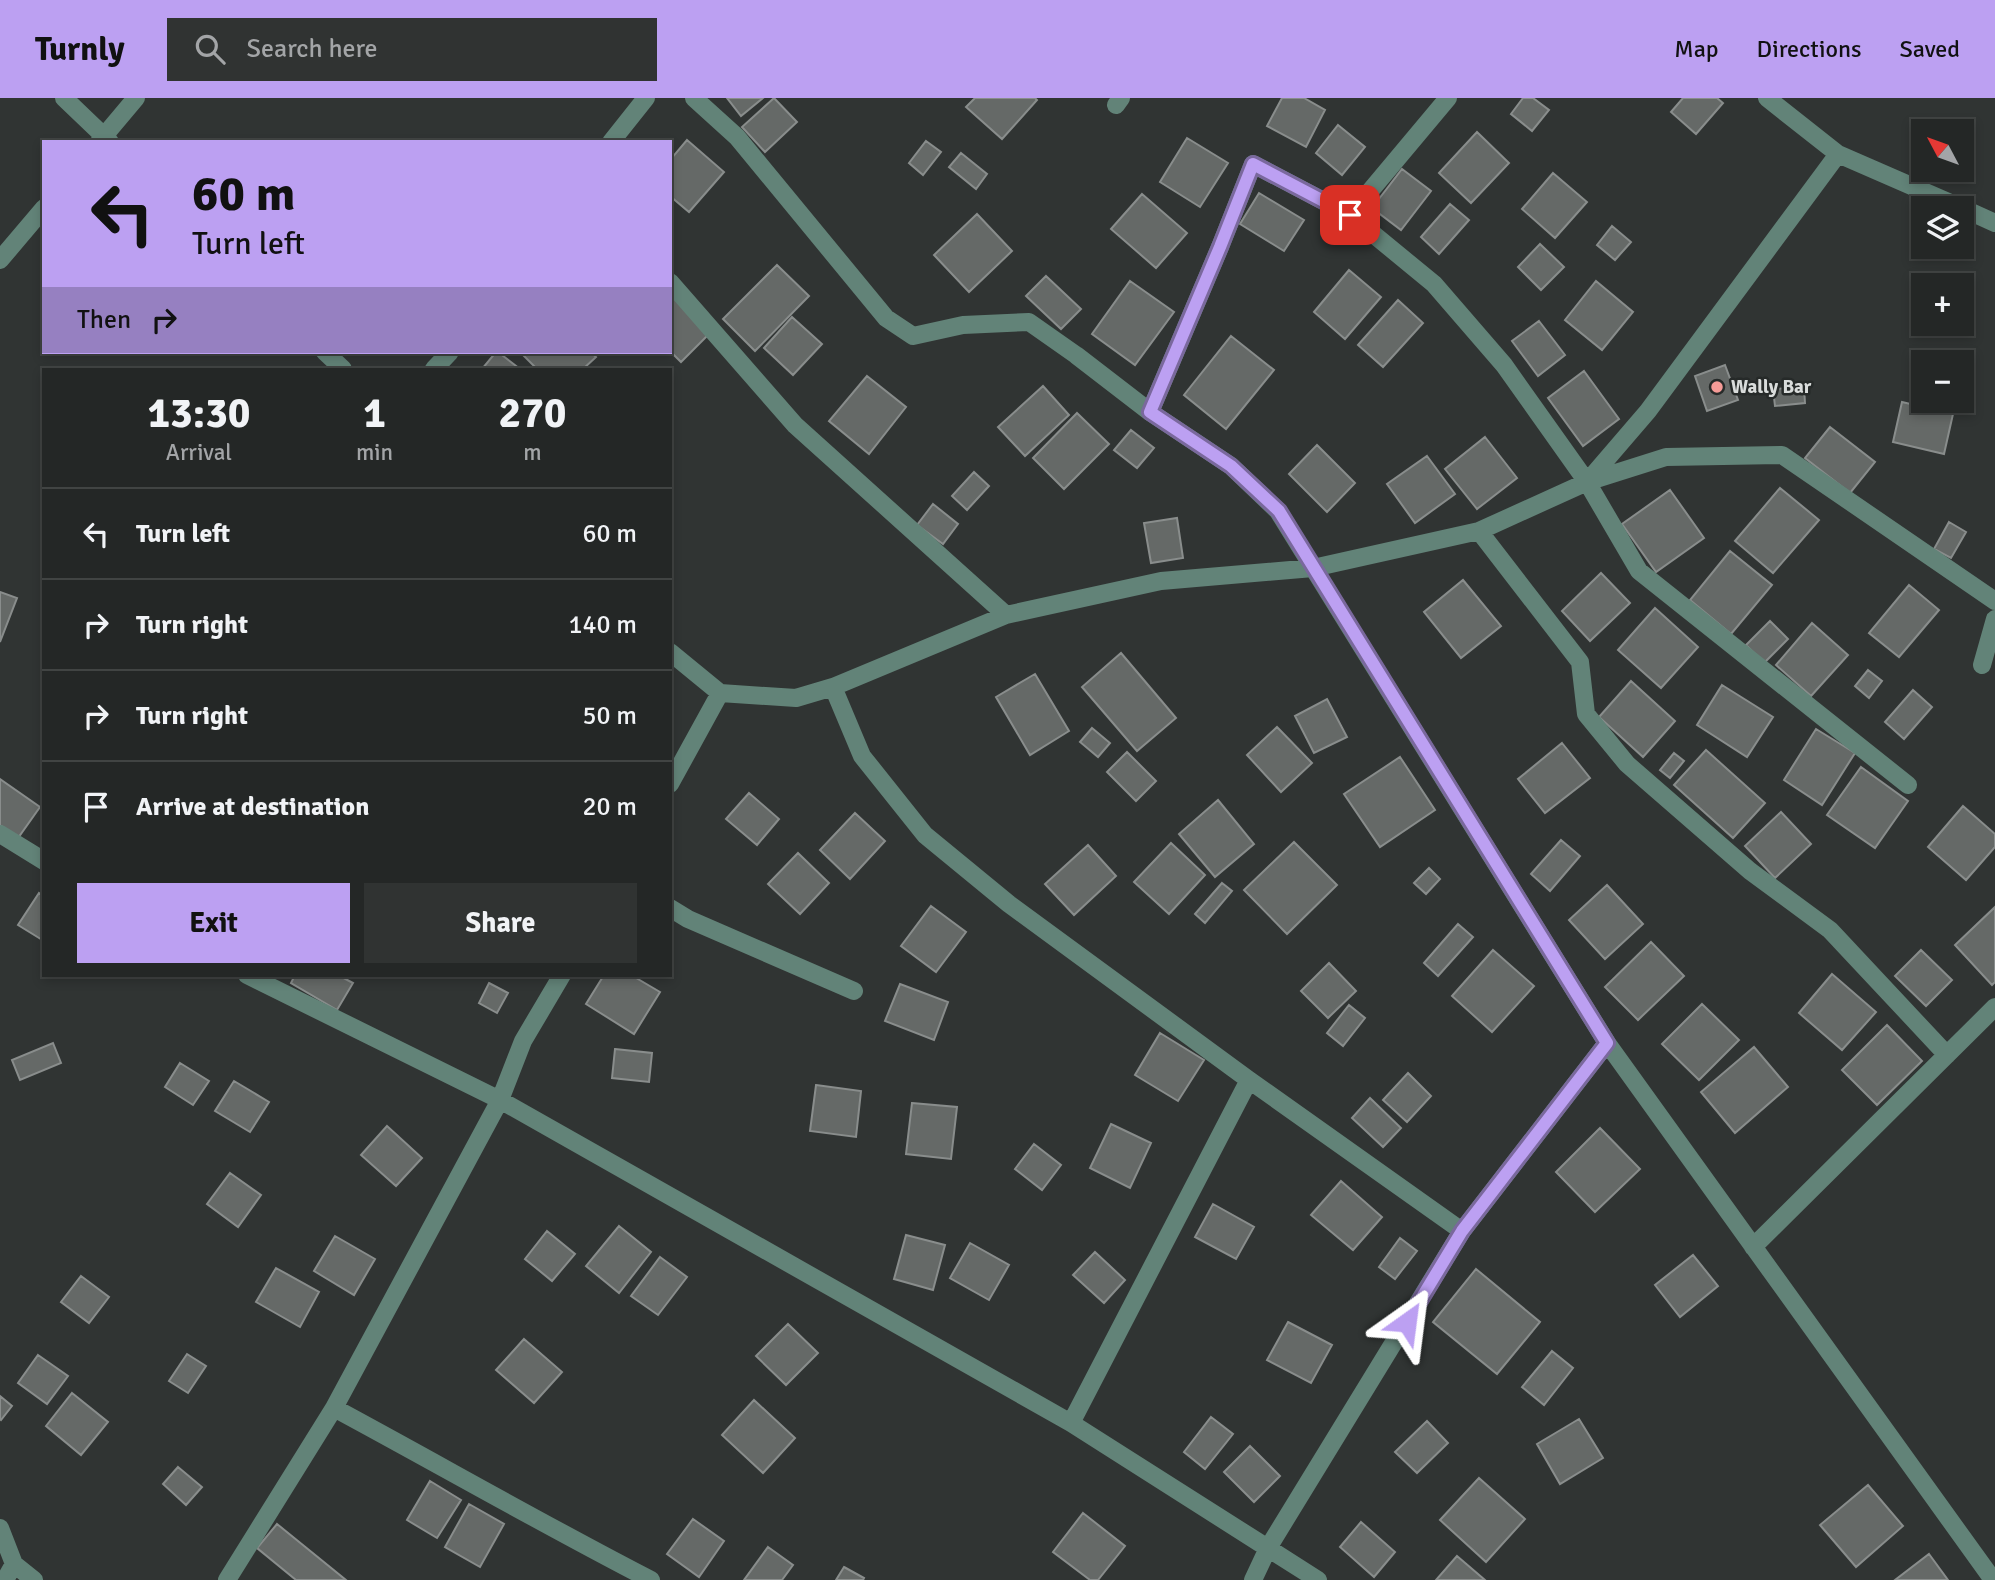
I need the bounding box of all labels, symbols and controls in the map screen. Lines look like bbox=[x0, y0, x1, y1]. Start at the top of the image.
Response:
search box bbox=[167, 18, 657, 81]
text: Turnly bbox=[35, 29, 125, 70]
icon: search bbox=[191, 30, 229, 68]
text: Search here bbox=[247, 33, 378, 65]
text: Map bbox=[1674, 34, 1719, 64]
text: Directions bbox=[1757, 34, 1862, 64]
text: Saved bbox=[1900, 34, 1960, 64]
north arrow bbox=[1911, 119, 1974, 182]
map controls bbox=[1911, 119, 1974, 413]
text: 60 m bbox=[192, 164, 295, 224]
icon: left bbox=[77, 168, 168, 259]
pin bbox=[1320, 185, 1380, 245]
icon: arrive bbox=[1331, 196, 1369, 234]
button: layers bbox=[1911, 196, 1974, 259]
text: Turn left bbox=[192, 224, 305, 263]
button: + bbox=[1911, 273, 1974, 336]
icon: right bbox=[145, 301, 183, 339]
text: Then bbox=[77, 304, 131, 336]
button: − bbox=[1911, 350, 1974, 413]
place label: Wally Bar bbox=[1731, 375, 1812, 399]
marker: Wally Bar bbox=[1709, 379, 1725, 395]
text: 13:30 bbox=[147, 388, 251, 439]
text: 1 bbox=[363, 388, 386, 439]
text: 270 bbox=[498, 388, 567, 439]
text: Arrival bbox=[166, 438, 232, 467]
text: min bbox=[356, 438, 393, 467]
text: m bbox=[523, 438, 542, 467]
icon: left bbox=[77, 515, 115, 553]
text: Turn left bbox=[136, 518, 230, 550]
text: 60 m bbox=[582, 518, 637, 550]
icon: right bbox=[77, 606, 115, 644]
text: Turn right bbox=[136, 609, 248, 641]
text: 140 m bbox=[568, 609, 637, 641]
icon: right bbox=[77, 697, 115, 735]
text: Turn right bbox=[136, 700, 248, 732]
text: 50 m bbox=[582, 700, 637, 732]
icon: arrive bbox=[77, 788, 115, 826]
text: Arrive at destination bbox=[136, 791, 369, 823]
text: 20 m bbox=[582, 791, 637, 823]
button: Exit bbox=[77, 883, 350, 963]
button: Share bbox=[364, 883, 637, 963]
position arrow bbox=[1370, 1285, 1444, 1359]

